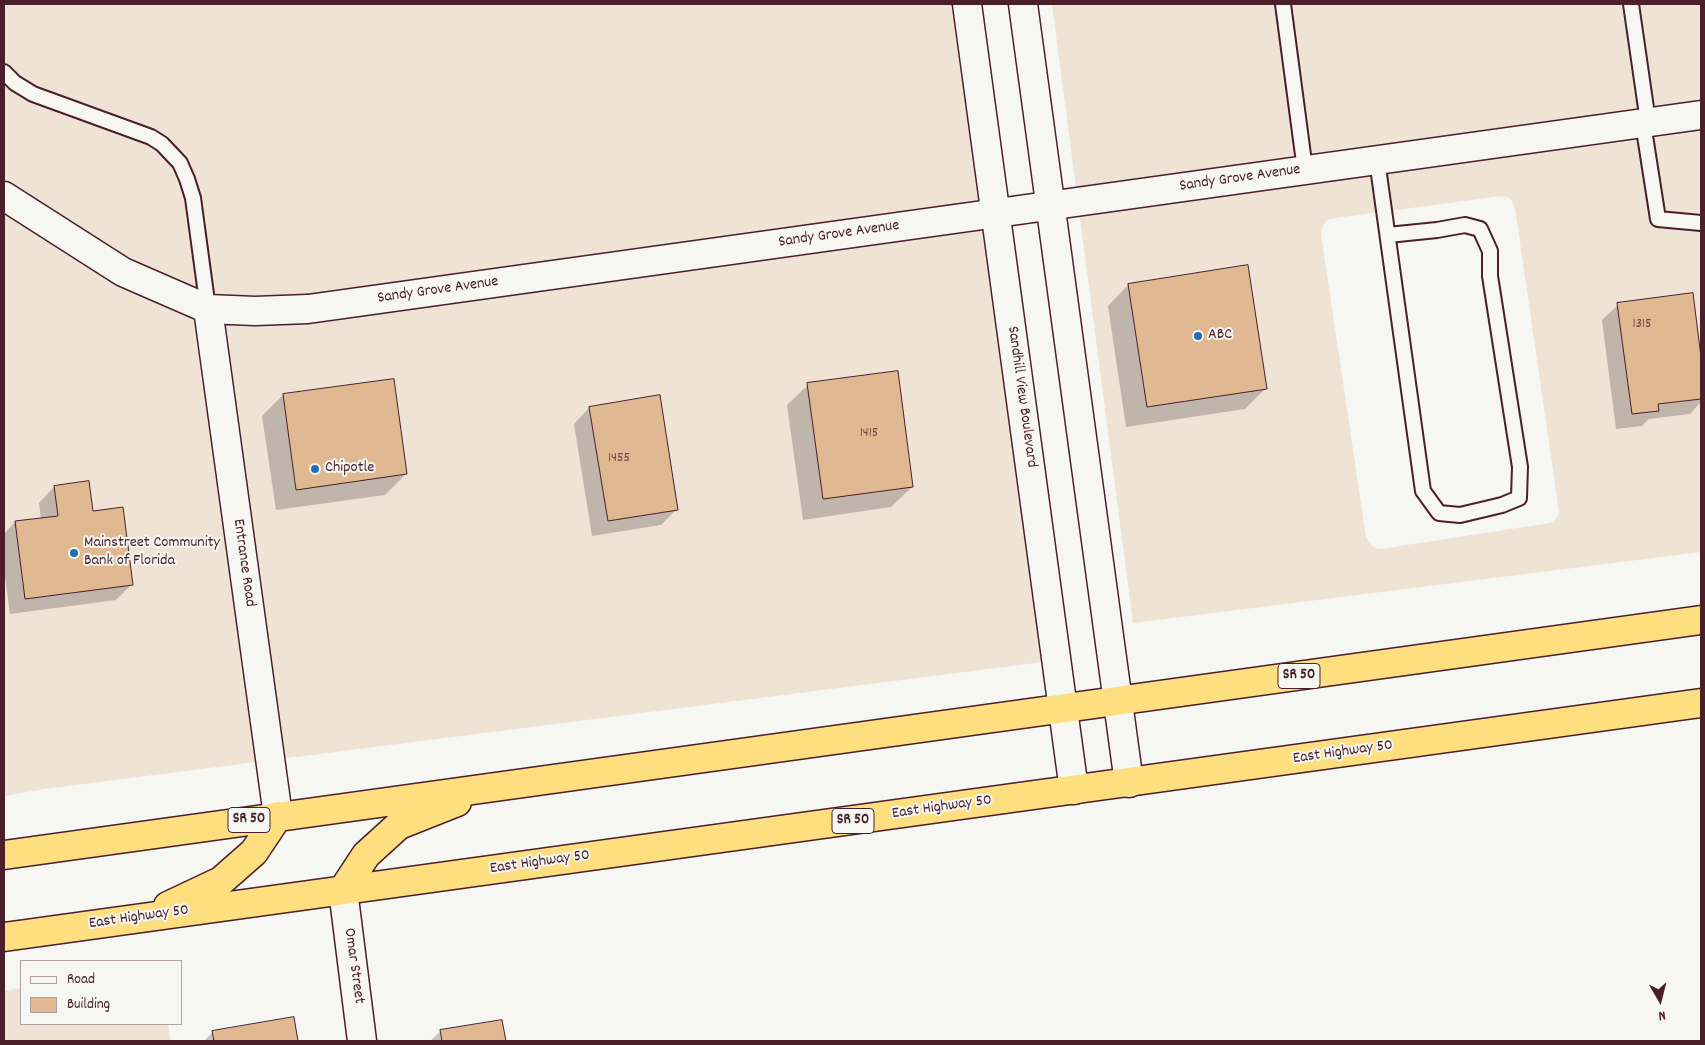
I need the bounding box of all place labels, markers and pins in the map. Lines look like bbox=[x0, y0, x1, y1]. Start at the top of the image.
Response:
place label: ABC bbox=[1208, 326, 1232, 346]
marker: ABC bbox=[1192, 330, 1204, 342]
place label: Chipotle bbox=[325, 459, 374, 479]
marker: Chipotle bbox=[309, 463, 321, 475]
place label: Mainstreet Community Bank of Florida bbox=[84, 534, 220, 572]
marker: Mainstreet Community Bank of Florida bbox=[68, 547, 80, 559]

